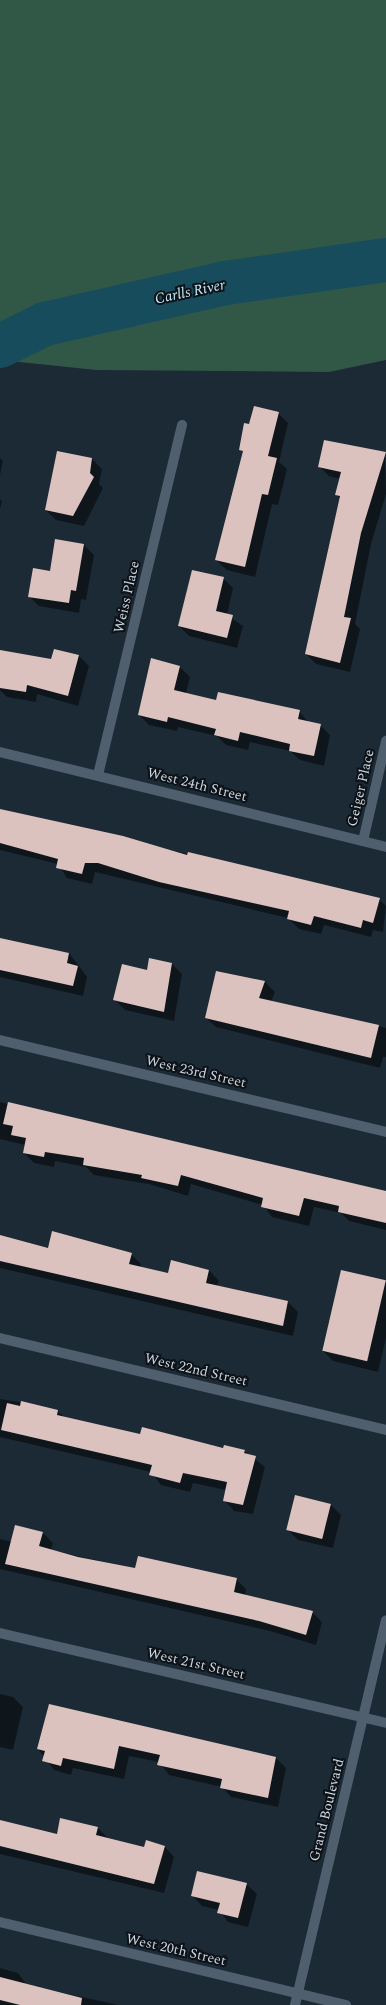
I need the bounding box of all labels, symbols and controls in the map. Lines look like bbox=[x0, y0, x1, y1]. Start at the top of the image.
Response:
water label: Carlls River bbox=[153, 276, 227, 308]
street label: Weiss Place bbox=[111, 559, 143, 635]
street label: Geiger Place bbox=[344, 748, 378, 828]
street label: West 24th Street bbox=[146, 765, 248, 805]
street label: West 23rd Street bbox=[144, 1052, 248, 1092]
street label: West 22nd Street bbox=[143, 1350, 249, 1390]
street label: West 21st Street bbox=[146, 1645, 246, 1683]
street label: Grand Boulevard bbox=[306, 1757, 348, 1863]
street label: West 20th Street bbox=[124, 1930, 228, 1970]

